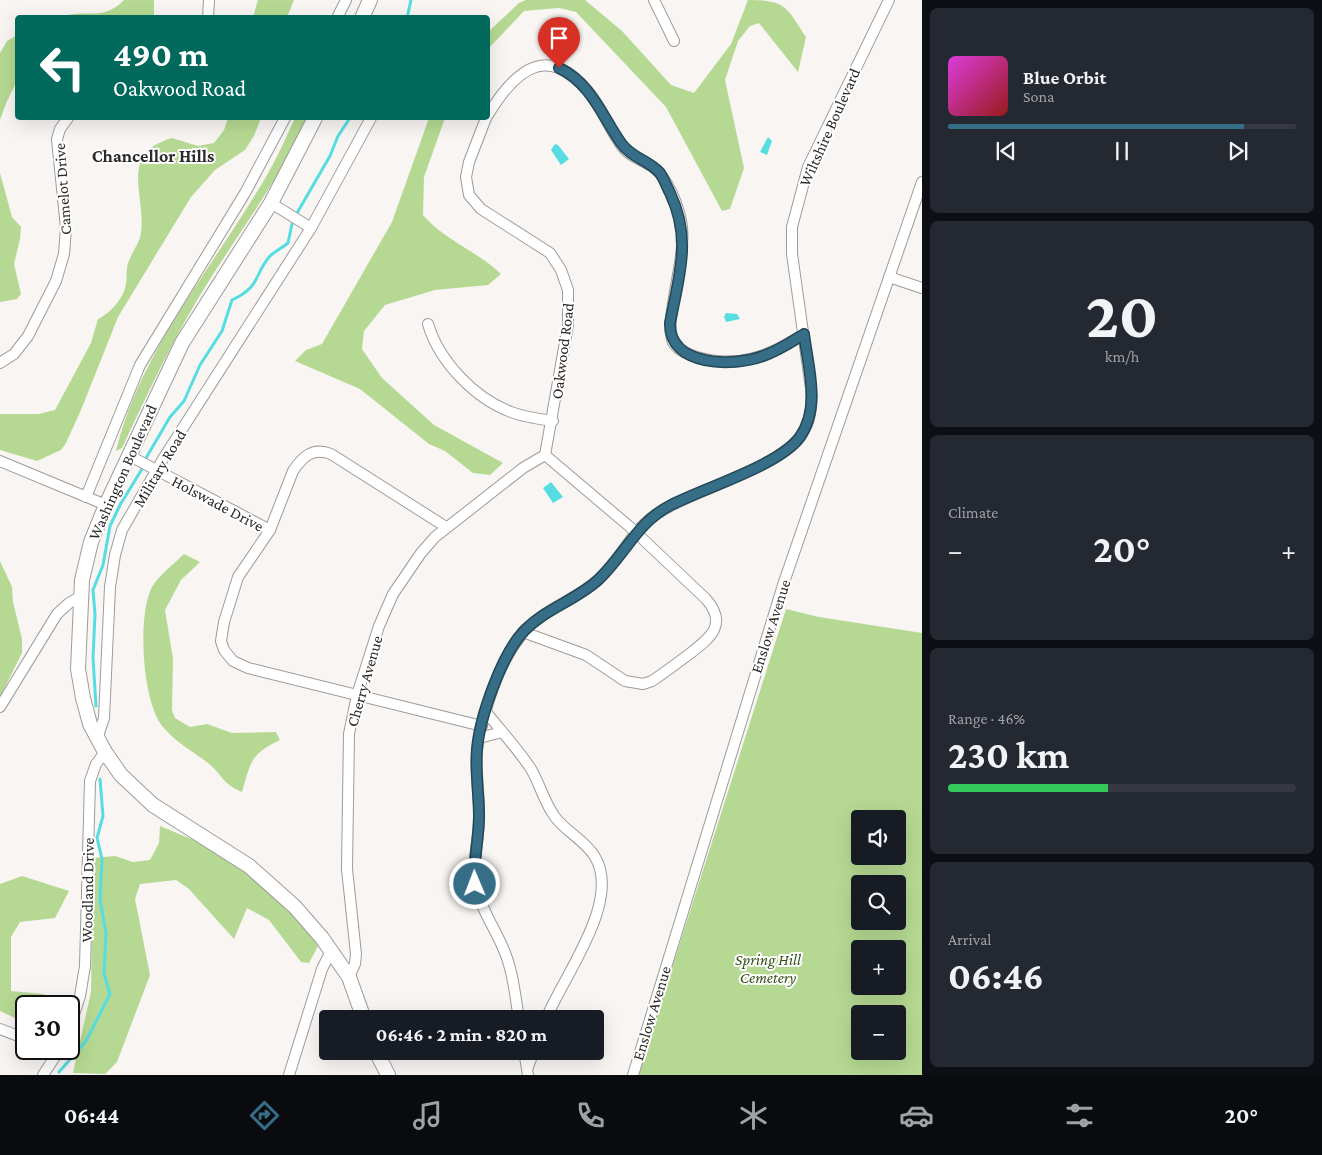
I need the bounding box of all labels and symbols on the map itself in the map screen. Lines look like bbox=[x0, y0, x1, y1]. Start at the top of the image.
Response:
pin bbox=[538, 17, 580, 68]
street label: Wiltshire Boulevard bbox=[796, 65, 863, 189]
street label: Camelot Drive bbox=[51, 143, 74, 235]
district label: Chancellor Hills bbox=[92, 146, 214, 166]
street label: Oakwood Road bbox=[548, 301, 577, 400]
street label: Washington Boulevard bbox=[85, 401, 161, 543]
street label: Military Road bbox=[130, 426, 190, 510]
street label: Holswade Drive bbox=[169, 472, 266, 535]
street label: Enslow Avenue bbox=[747, 577, 794, 675]
street label: Cherry Avenue bbox=[343, 634, 387, 729]
street label: Woodland Drive bbox=[78, 838, 97, 943]
position arrow bbox=[448, 857, 500, 909]
park label: Spring Hill Cemetery bbox=[735, 951, 802, 987]
street label: Enslow Avenue bbox=[629, 964, 674, 1062]
speed limit sign: 30 bbox=[15, 995, 80, 1060]

